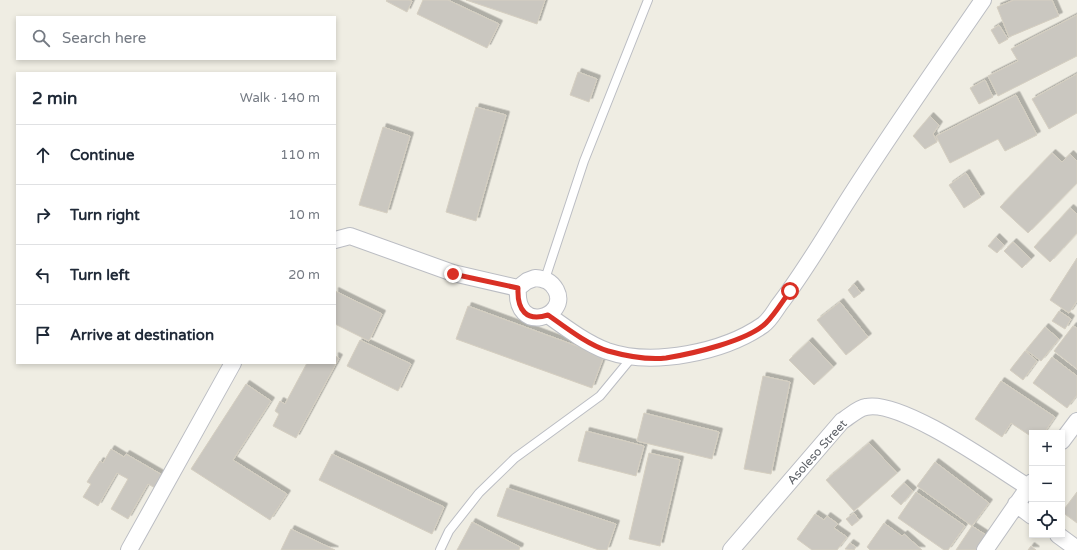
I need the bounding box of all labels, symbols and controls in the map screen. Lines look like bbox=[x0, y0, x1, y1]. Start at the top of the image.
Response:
search box bbox=[16, 16, 336, 60]
icon: search bbox=[30, 27, 52, 49]
text: Search here bbox=[62, 29, 146, 47]
text: 2 min bbox=[32, 88, 77, 109]
text: Walk · 140 m bbox=[240, 90, 320, 106]
icon: ahead bbox=[32, 144, 54, 166]
text: Continue bbox=[70, 146, 134, 164]
text: 110 m bbox=[280, 147, 320, 163]
icon: right bbox=[32, 204, 54, 226]
text: Turn right bbox=[70, 206, 140, 224]
text: 10 m bbox=[288, 207, 320, 223]
icon: left bbox=[32, 264, 54, 286]
route end bbox=[444, 265, 462, 283]
text: Turn left bbox=[70, 266, 130, 284]
text: 20 m bbox=[288, 267, 320, 283]
route start bbox=[781, 282, 799, 300]
icon: arrive bbox=[32, 324, 54, 346]
text: Arrive at destination bbox=[70, 326, 214, 344]
street label: Asoleso Street bbox=[784, 416, 850, 487]
map controls bbox=[1029, 430, 1065, 538]
button: + bbox=[1029, 430, 1065, 466]
button: − bbox=[1029, 466, 1065, 502]
button: locate bbox=[1029, 502, 1065, 538]

